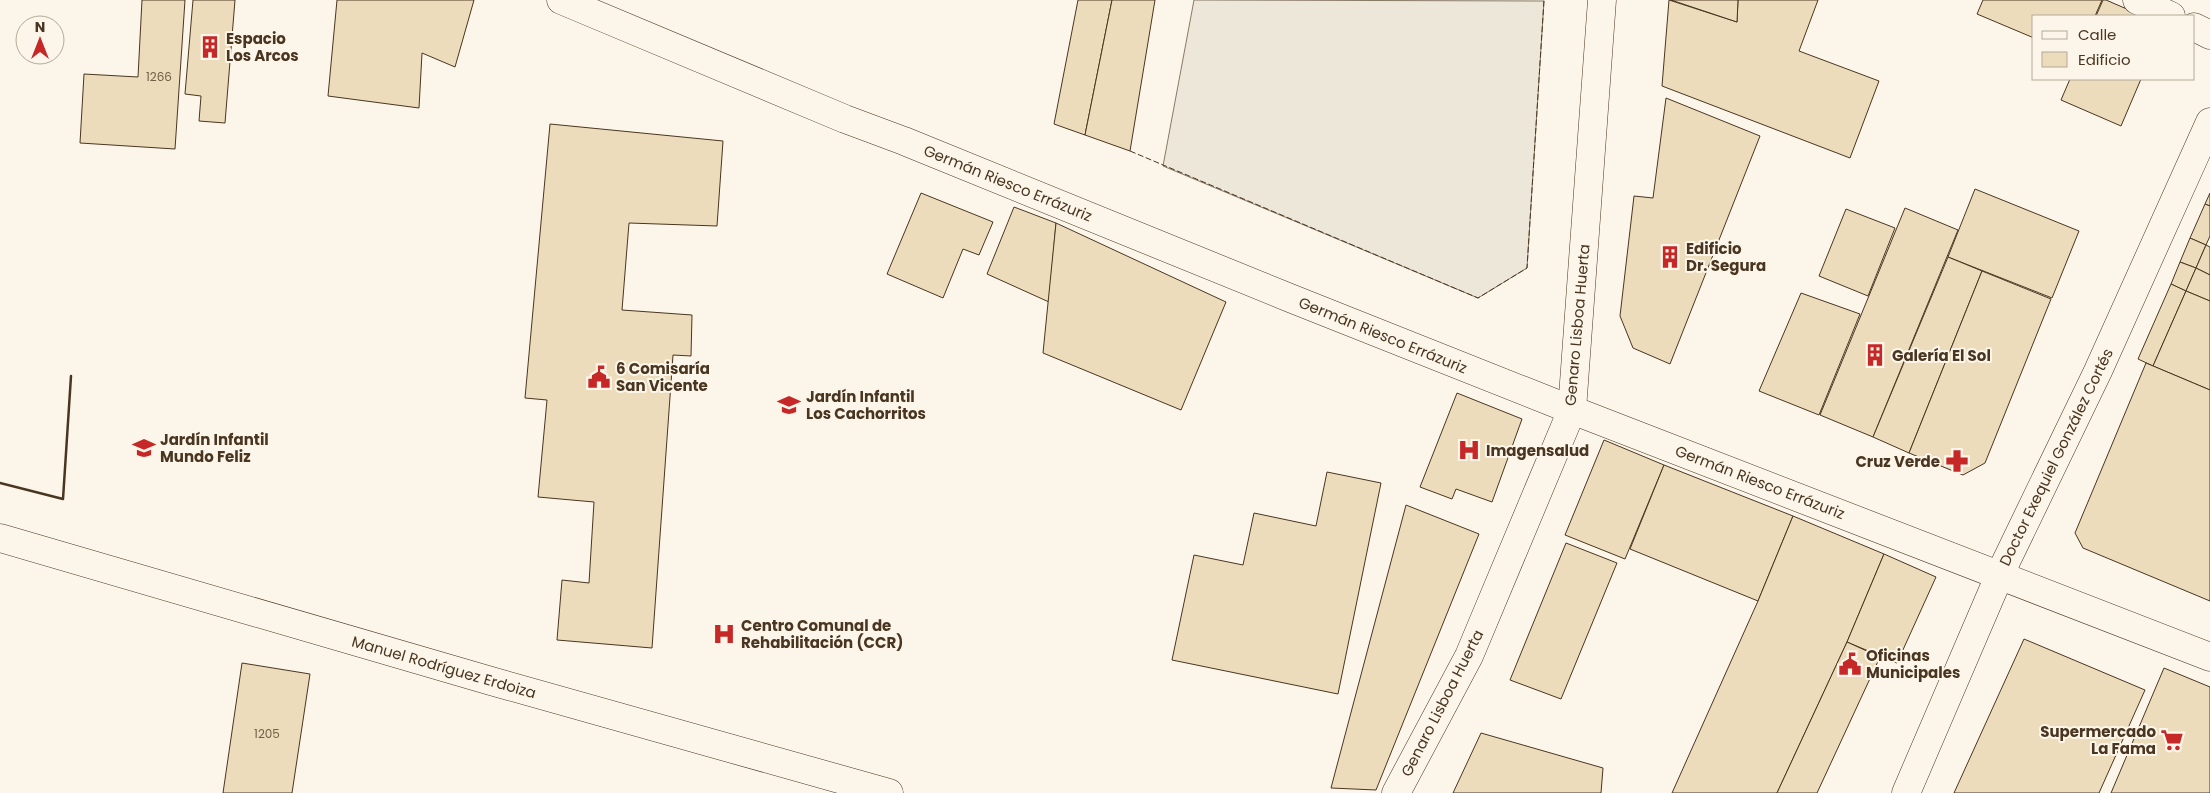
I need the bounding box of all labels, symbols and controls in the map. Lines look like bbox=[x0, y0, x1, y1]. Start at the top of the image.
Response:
north arrow bbox=[15, 15, 65, 65]
legend bbox=[2032, 15, 2195, 80]
text: N bbox=[35, 17, 45, 37]
text: Calle bbox=[2078, 24, 2116, 45]
place label: Espacio Los Arcos bbox=[226, 28, 299, 66]
building icon: Espacio Los Arcos bbox=[197, 34, 223, 60]
text: Edificio bbox=[2078, 49, 2131, 70]
house number: 1266 bbox=[146, 68, 172, 85]
street label: Germán Riesco Errázuriz bbox=[921, 140, 1096, 227]
place label: Edificio Dr. Segura bbox=[1686, 238, 1766, 276]
street label: Genaro Lisboa Huerta bbox=[1559, 243, 1595, 407]
building icon: Edificio Dr. Segura bbox=[1657, 244, 1683, 270]
street label: Germán Riesco Errázuriz bbox=[1296, 292, 1471, 379]
building icon: Galería El Sol bbox=[1862, 342, 1888, 368]
place label: Galería El Sol bbox=[1892, 345, 1991, 366]
street label: Doctor Exequiel González Cortés bbox=[1994, 345, 2118, 569]
place label: 6 Comisaría San Vicente bbox=[616, 358, 710, 396]
public building icon: 6 Comisaría San Vicente bbox=[586, 364, 612, 390]
place label: Jardín Infantil Los Cachorritos bbox=[806, 386, 926, 424]
school or university icon: Jardín Infantil Los Cachorritos bbox=[776, 392, 802, 418]
place label: Jardín Infantil Mundo Feliz bbox=[160, 429, 269, 467]
school or university icon: Jardín Infantil Mundo Feliz bbox=[131, 435, 157, 461]
hospital icon: Imagensalud bbox=[1456, 437, 1482, 463]
place label: Imagensalud bbox=[1486, 440, 1589, 461]
street label: Germán Riesco Errázuriz bbox=[1672, 440, 1848, 524]
pharmacy icon: Cruz Verde bbox=[1944, 448, 1970, 474]
place label: Cruz Verde bbox=[1855, 451, 1940, 472]
place label: Centro Comunal de Rehabilitación (CCR) bbox=[741, 615, 903, 653]
hospital icon: Centro Comunal de Rehabilitación (CCR) bbox=[711, 621, 737, 647]
street label: Genaro Lisboa Huerta bbox=[1396, 626, 1488, 780]
street label: Manuel Rodríguez Erdoiza bbox=[349, 631, 539, 703]
place label: Oficinas Municipales bbox=[1866, 645, 1960, 683]
public building icon: Oficinas Municipales bbox=[1837, 651, 1863, 677]
place label: Supermercado La Fama bbox=[2040, 721, 2156, 759]
house number: 1205 bbox=[254, 725, 280, 742]
supermarket icon: Supermercado La Fama bbox=[2159, 727, 2185, 753]

